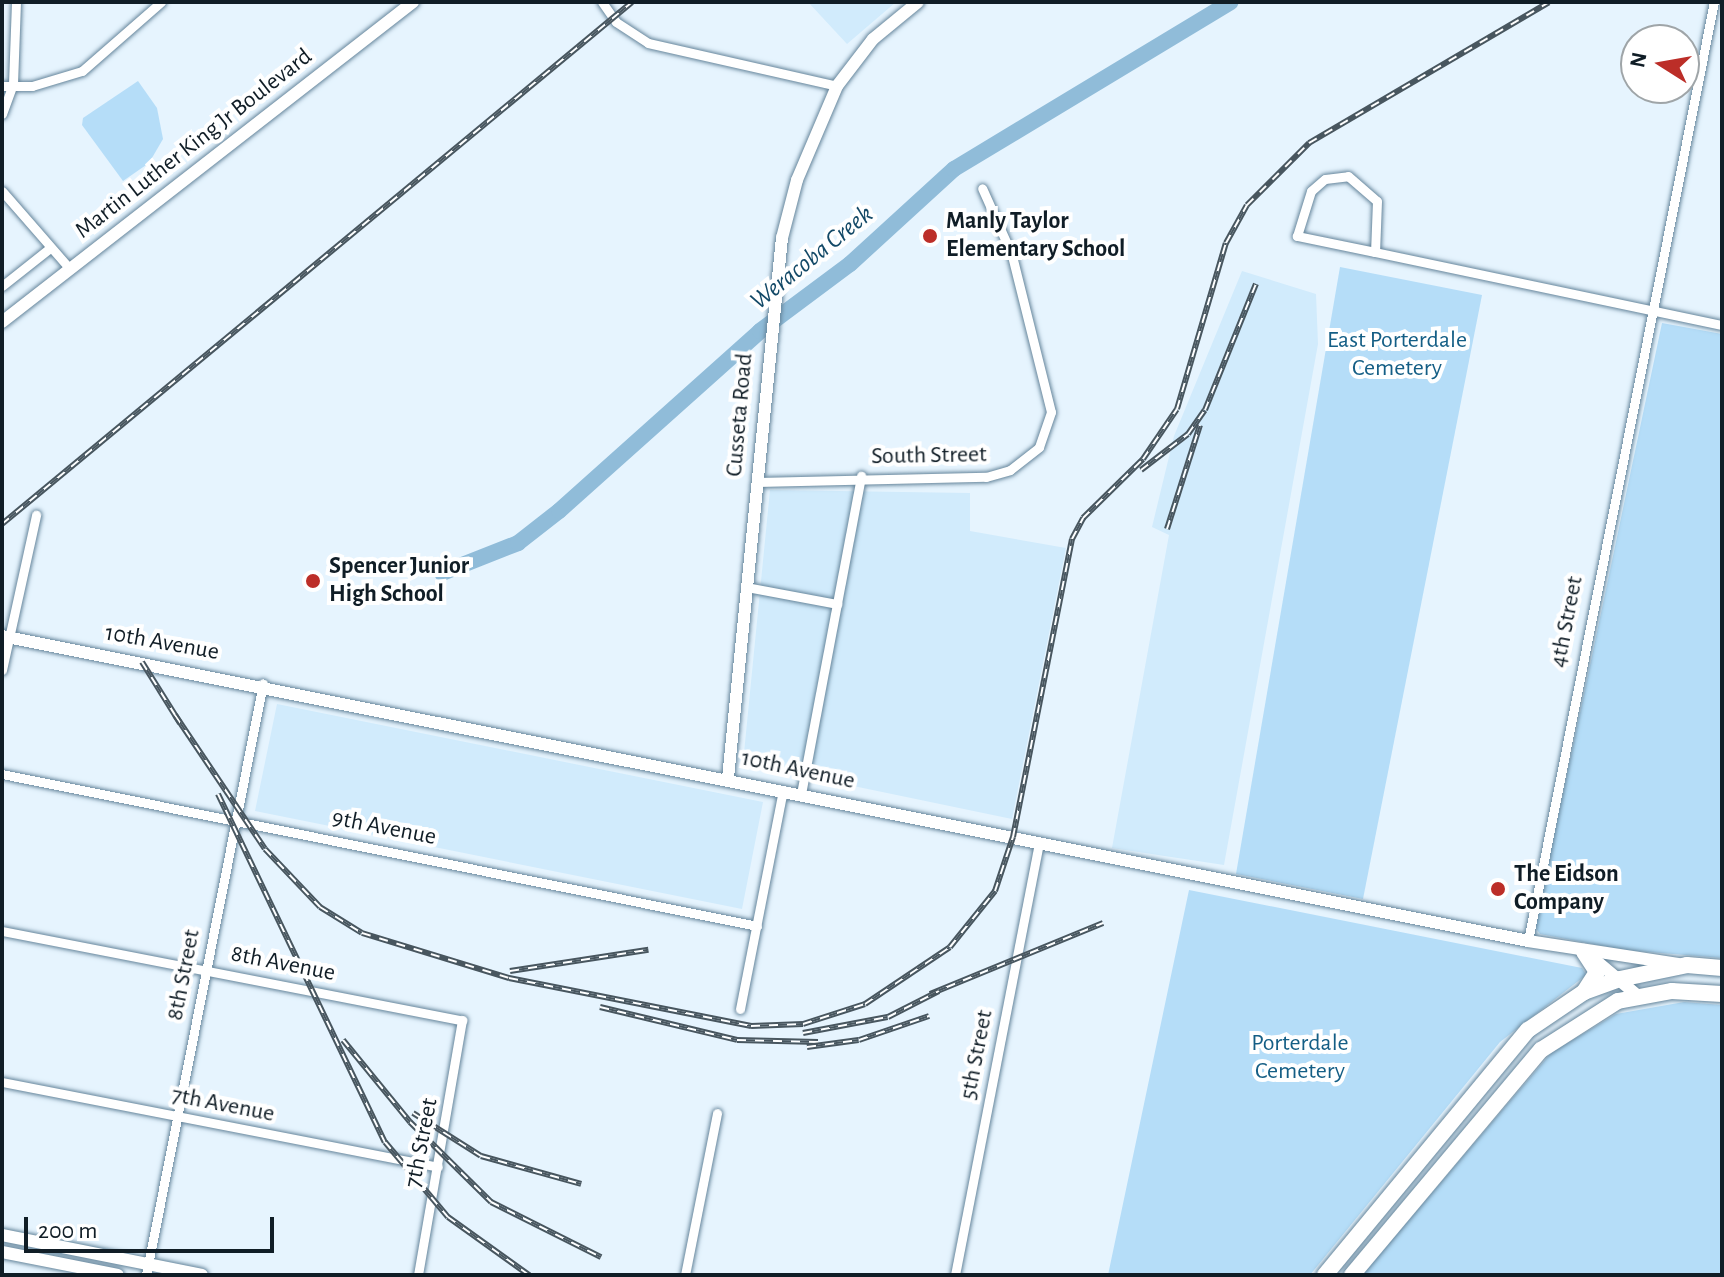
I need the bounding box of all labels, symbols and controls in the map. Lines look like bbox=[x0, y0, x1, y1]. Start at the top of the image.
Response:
north arrow bbox=[1620, 24, 1700, 104]
street label: Martin Luther King Jr Boulevard bbox=[70, 43, 318, 245]
text: N bbox=[1626, 50, 1651, 69]
water label: Weracoba Creek bbox=[744, 199, 880, 317]
place label: Manly Taylor Elementary School bbox=[946, 208, 1125, 264]
marker: Manly Taylor Elementary School bbox=[921, 227, 939, 245]
park label: East Porterdale Cemetery bbox=[1327, 327, 1467, 383]
street label: Cusseta Road bbox=[720, 352, 760, 478]
street label: South Street bbox=[871, 441, 987, 471]
place label: Spencer Junior High School bbox=[329, 553, 469, 609]
marker: Spencer Junior High School bbox=[304, 572, 322, 590]
street label: 4th Street bbox=[1544, 574, 1590, 670]
street label: 10th Avenue bbox=[103, 619, 221, 667]
street label: 10th Avenue bbox=[739, 744, 857, 796]
street label: 9th Avenue bbox=[330, 804, 438, 852]
place label: The Eidson Company bbox=[1514, 861, 1619, 917]
marker: The Eidson Company bbox=[1489, 880, 1507, 898]
street label: 8th Street bbox=[161, 927, 207, 1023]
street label: 8th Avenue bbox=[229, 940, 337, 988]
street label: 5th Street bbox=[954, 1008, 1000, 1102]
park label: Porterdale Cemetery bbox=[1251, 1030, 1349, 1086]
street label: 7th Avenue bbox=[169, 1081, 277, 1129]
street label: 7th Street bbox=[399, 1096, 445, 1190]
scale bar bbox=[28, 1201, 278, 1251]
text: 200 m bbox=[38, 1219, 97, 1243]

